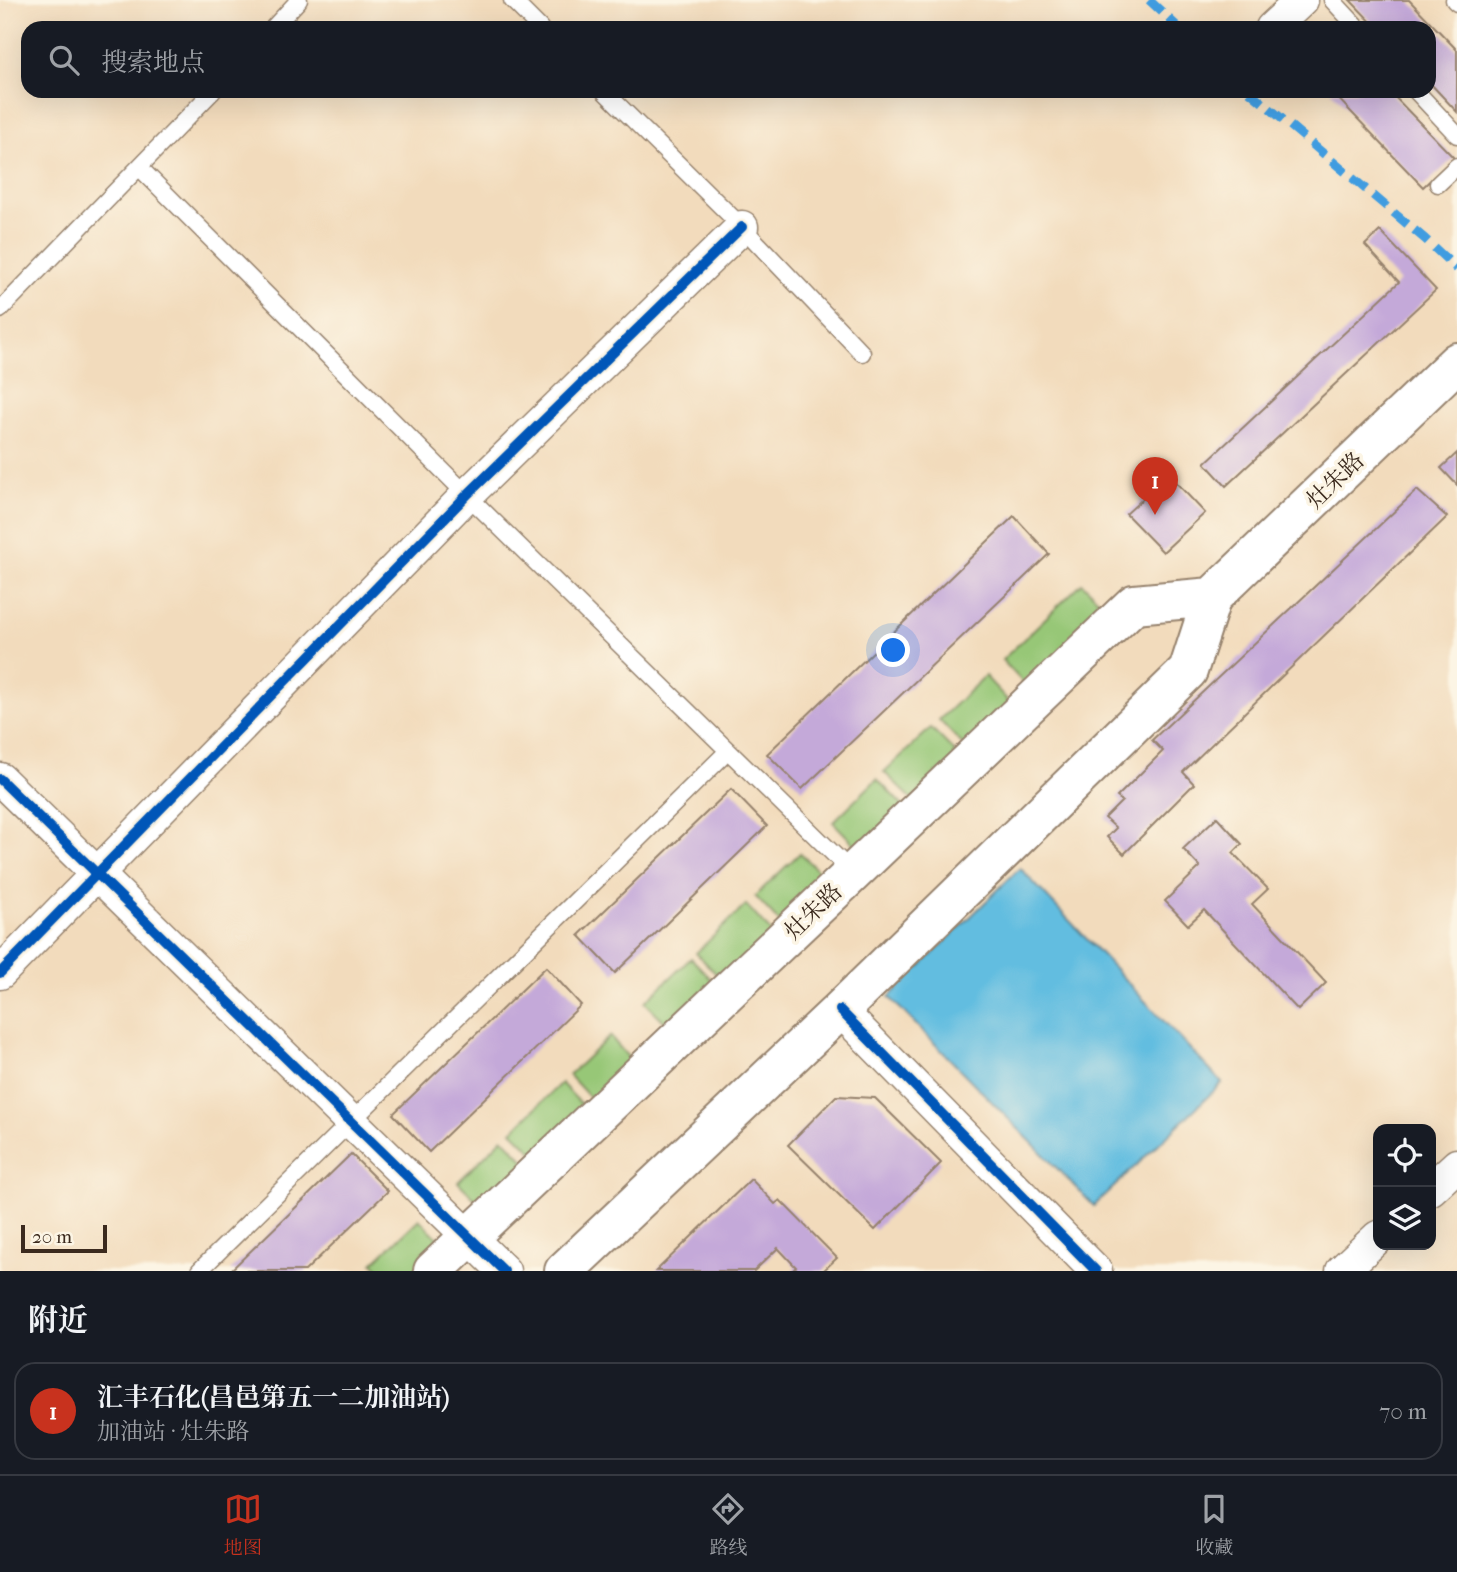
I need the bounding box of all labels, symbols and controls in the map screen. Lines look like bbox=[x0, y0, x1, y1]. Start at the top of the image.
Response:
search box bbox=[21, 21, 1436, 98]
icon: search bbox=[45, 41, 83, 79]
text: 搜索地点 bbox=[101, 47, 205, 78]
street label: 灶朱路 bbox=[1301, 447, 1370, 514]
pin: 1 bbox=[1132, 457, 1178, 515]
your location bbox=[876, 633, 910, 667]
street label: 灶朱路 bbox=[779, 878, 848, 945]
map controls bbox=[1373, 1124, 1436, 1250]
button: locate bbox=[1373, 1124, 1436, 1187]
button: layers bbox=[1373, 1187, 1436, 1250]
scale bar bbox=[21, 1222, 107, 1254]
text: 20 m bbox=[32, 1226, 72, 1248]
text: 附近 bbox=[28, 1303, 88, 1338]
text: 汇丰石化(昌邑第五一二加油站) bbox=[97, 1382, 449, 1413]
text: 1 bbox=[49, 1398, 57, 1425]
text: 70 m bbox=[1379, 1398, 1427, 1425]
text: 加油站 · 灶朱路 bbox=[97, 1418, 250, 1445]
tab: 地图 bbox=[224, 1490, 262, 1559]
tab: 路线 bbox=[709, 1490, 747, 1559]
tab: 收藏 bbox=[1195, 1490, 1233, 1559]

